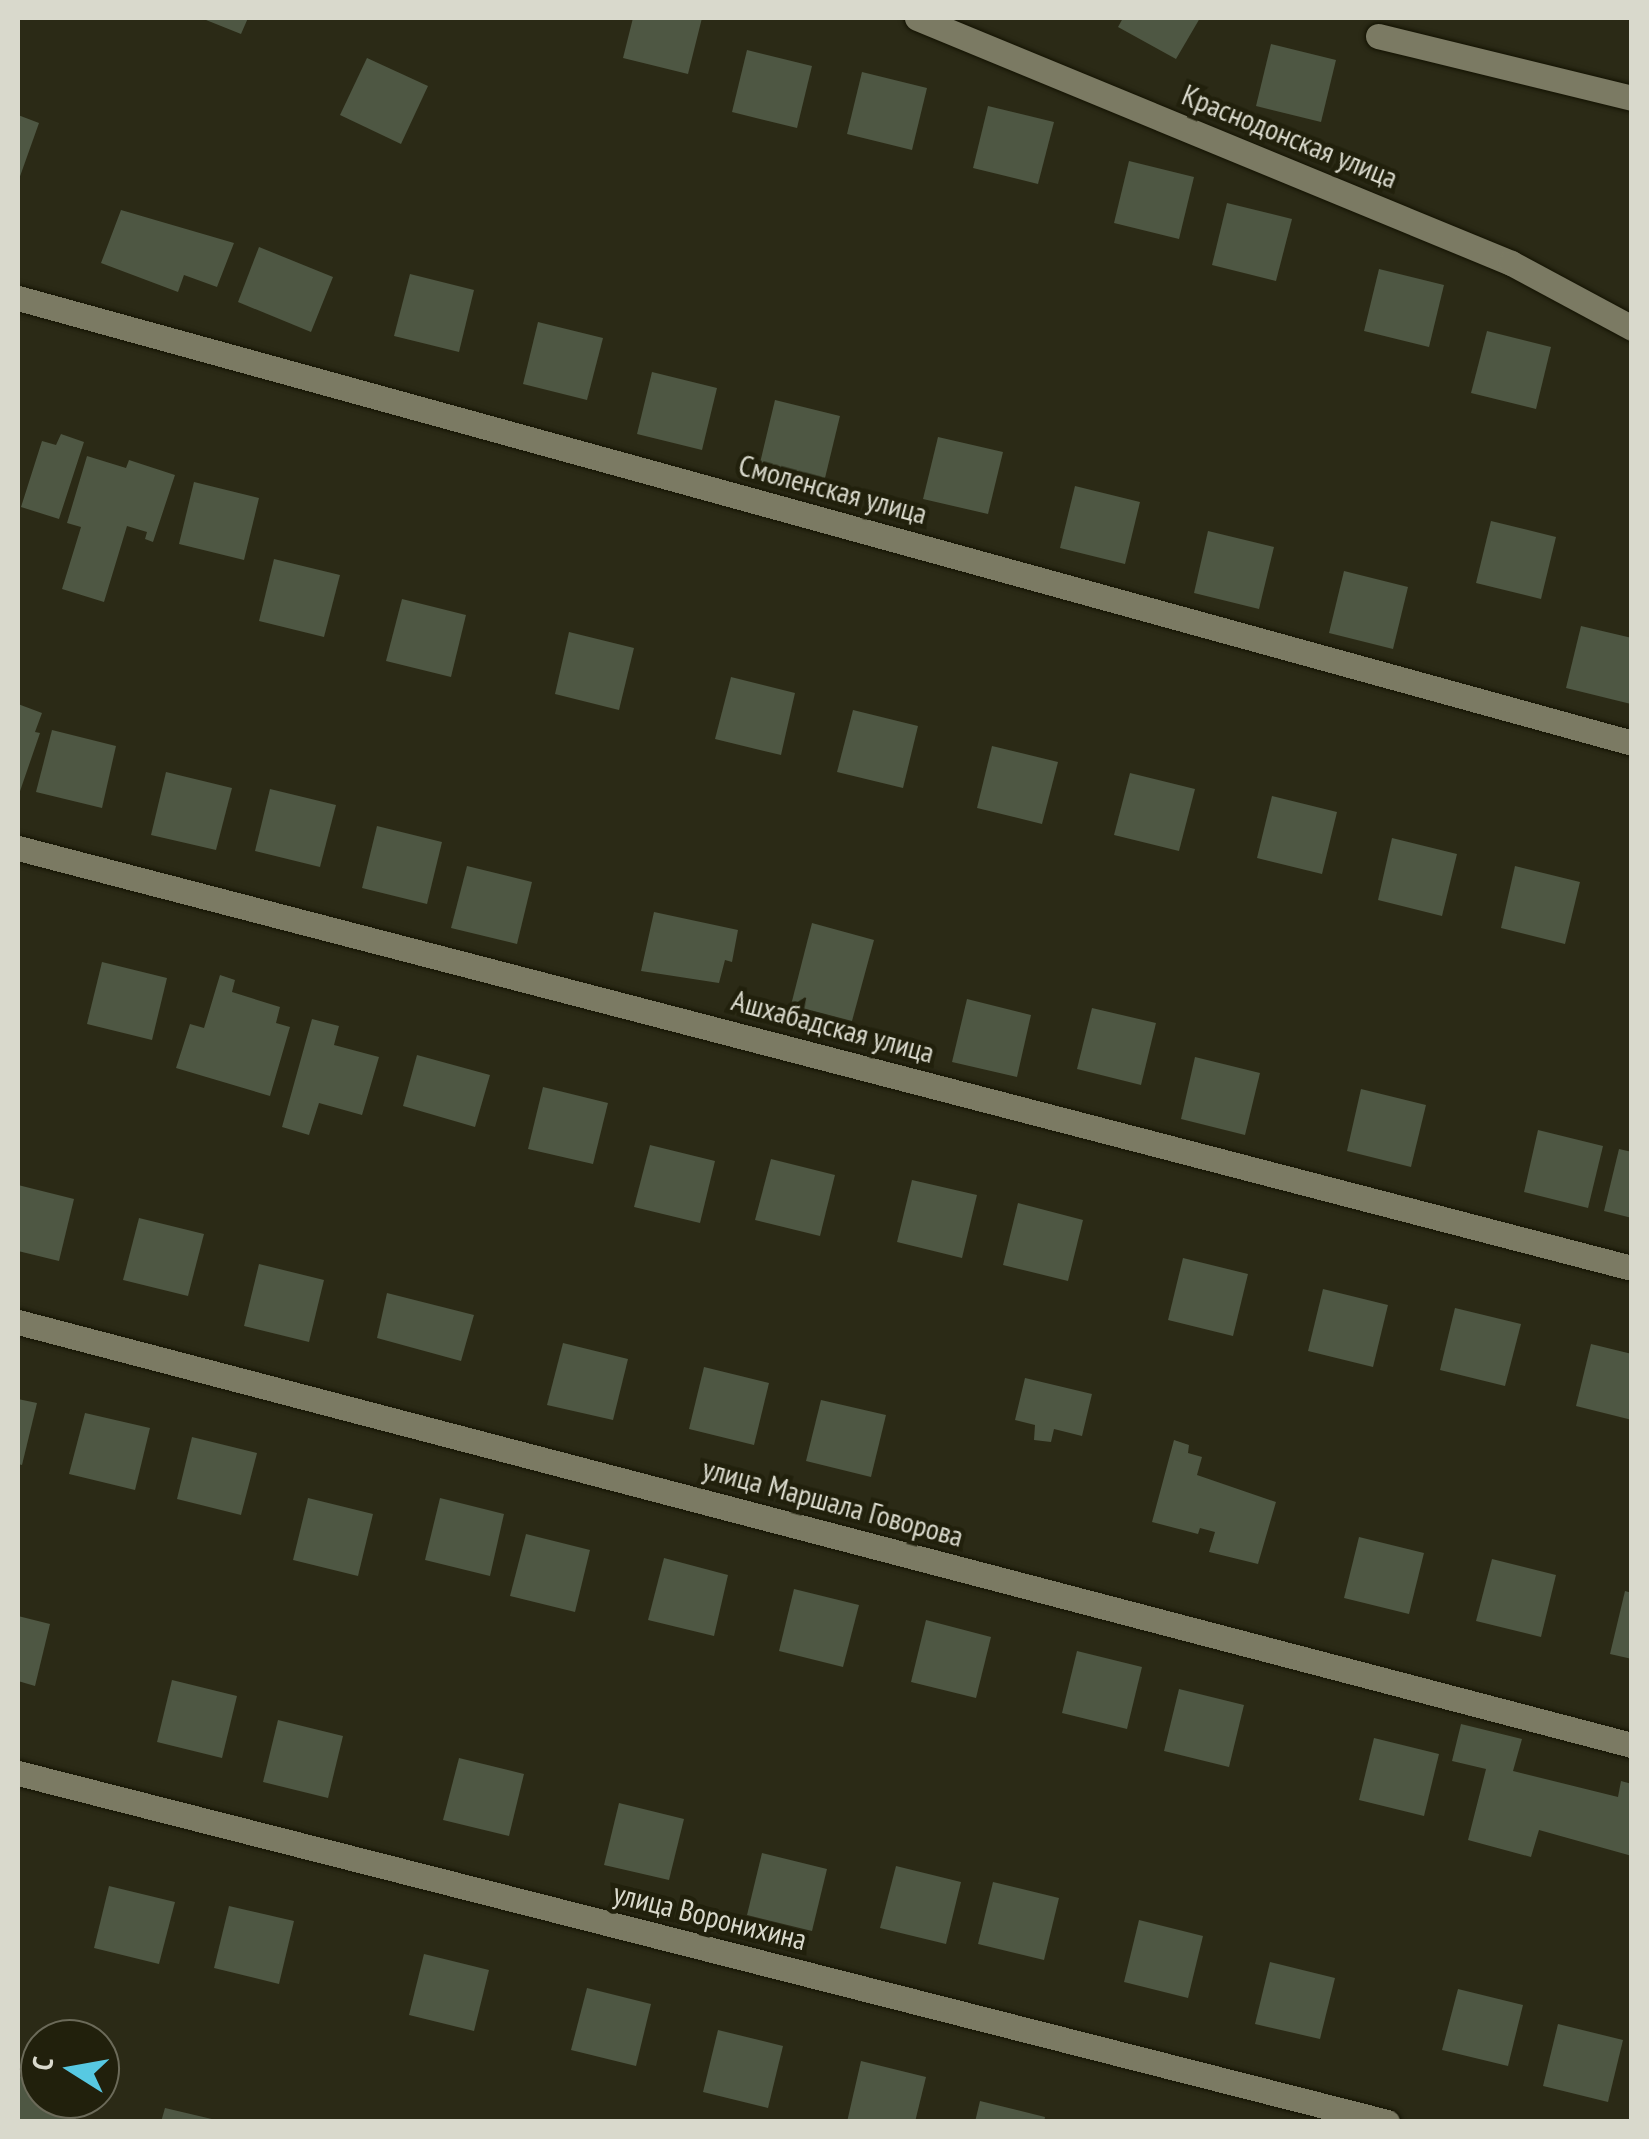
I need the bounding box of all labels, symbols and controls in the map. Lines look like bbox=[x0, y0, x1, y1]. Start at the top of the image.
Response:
street label: Краснодонская улица bbox=[1177, 76, 1403, 196]
street label: Смоленская улица bbox=[735, 447, 931, 531]
street label: Ашхабадская улица bbox=[728, 982, 938, 1070]
street label: улица Маршала Говорова bbox=[699, 1450, 967, 1554]
street label: улица Воронихина bbox=[610, 1875, 810, 1957]
north arrow bbox=[20, 2019, 120, 2119]
text: С bbox=[23, 2054, 61, 2073]

